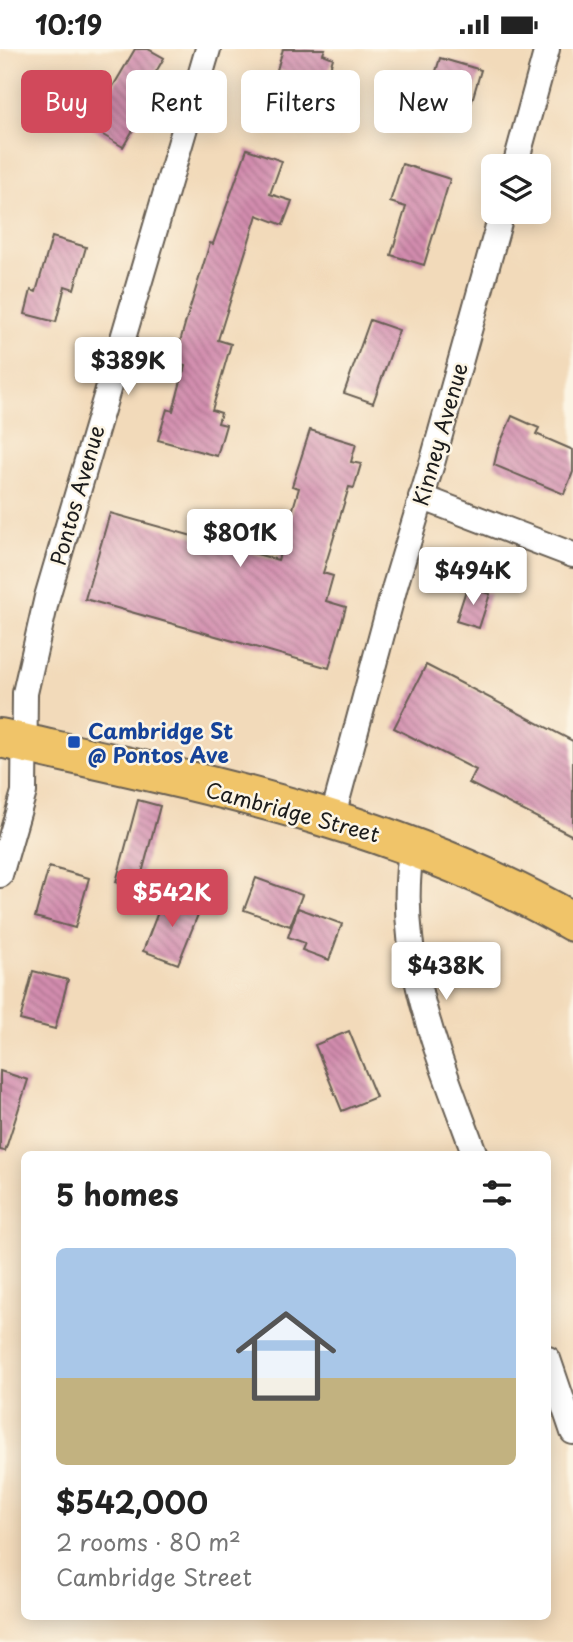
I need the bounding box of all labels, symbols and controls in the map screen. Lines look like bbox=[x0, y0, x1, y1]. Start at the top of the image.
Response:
text: 10:19 bbox=[35, 5, 102, 44]
chip: Buy bbox=[21, 70, 112, 133]
chip: Rent bbox=[126, 70, 227, 133]
chip: Filters bbox=[241, 70, 360, 133]
chip: New bbox=[374, 70, 472, 133]
map controls bbox=[481, 154, 551, 224]
button: layers bbox=[481, 154, 551, 224]
pin: $389K bbox=[79, 337, 177, 397]
text: $389K bbox=[91, 342, 165, 377]
street label: Kinney Avenue bbox=[403, 359, 475, 509]
street label: Pontos Avenue bbox=[41, 421, 111, 569]
pin: $801K bbox=[191, 510, 289, 569]
text: $801K bbox=[203, 514, 277, 549]
pin: $494K bbox=[424, 547, 522, 607]
text: $494K bbox=[435, 552, 511, 587]
place label: Cambridge St @ Pontos Ave bbox=[88, 714, 233, 770]
marker: Cambridge St @ Pontos Ave bbox=[66, 734, 82, 750]
street label: Cambridge Street bbox=[203, 772, 383, 850]
pin: $542K bbox=[123, 869, 221, 929]
text: $542K bbox=[133, 874, 211, 909]
pin: $438K bbox=[397, 943, 495, 1002]
text: $438K bbox=[408, 947, 484, 982]
text: 5 homes bbox=[56, 1171, 179, 1216]
icon: filters bbox=[478, 1174, 516, 1212]
icon: home bbox=[223, 1293, 349, 1419]
text: $542,000 bbox=[56, 1479, 208, 1524]
text: 2 rooms · 80 m² bbox=[56, 1524, 241, 1559]
text: Cambridge Street bbox=[56, 1559, 252, 1594]

